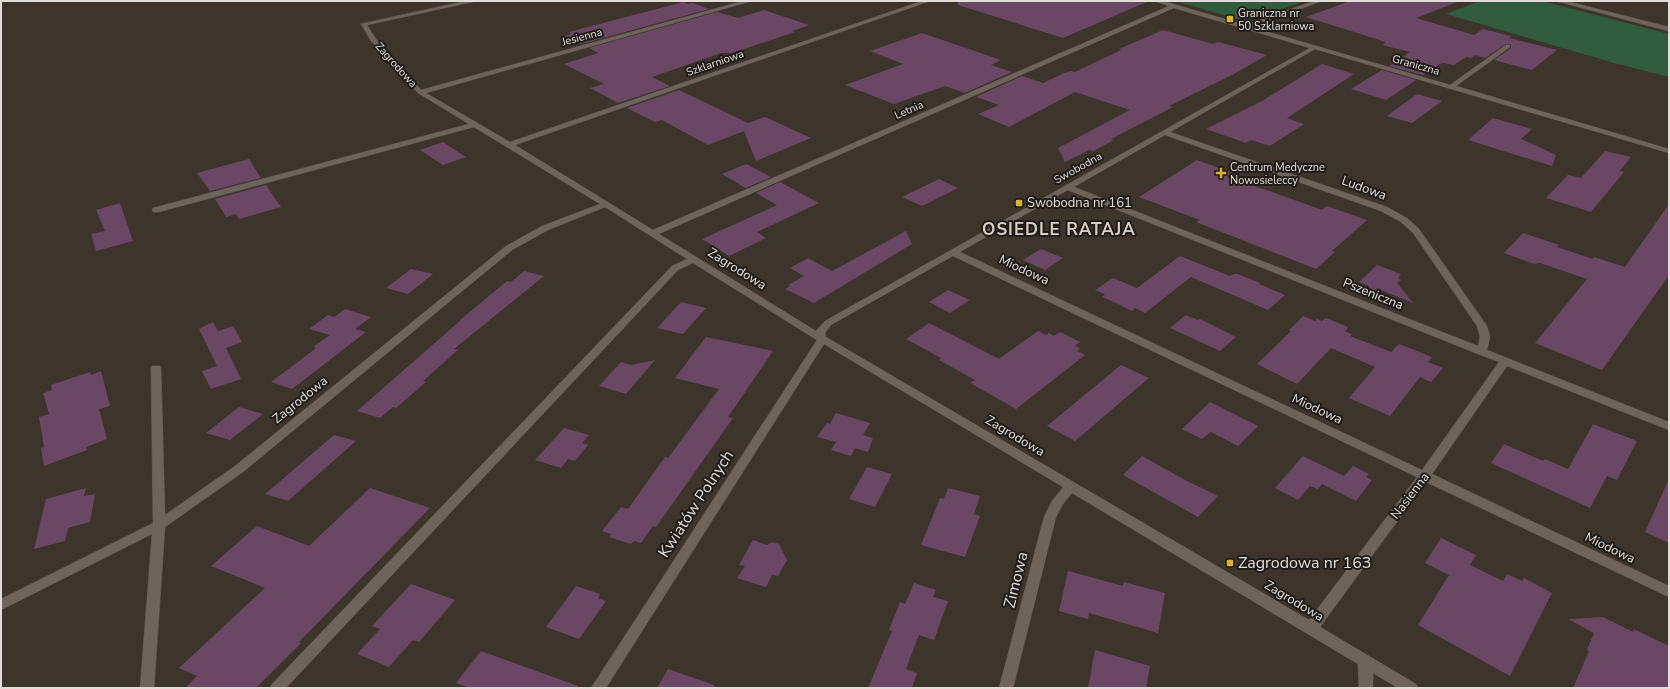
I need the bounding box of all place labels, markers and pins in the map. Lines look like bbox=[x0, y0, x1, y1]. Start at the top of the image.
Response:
place label: Graniczna nr 50 Szklarniowa bbox=[1238, 6, 1314, 34]
marker: Graniczna nr 50 Szklarniowa bbox=[1225, 14, 1235, 24]
place label: Centrum Medyczne Nowosieleccy bbox=[1230, 160, 1325, 188]
marker: Centrum Medyczne Nowosieleccy bbox=[1215, 167, 1227, 179]
place label: Swobodna nr 161 bbox=[1027, 194, 1132, 212]
marker: Swobodna nr 161 bbox=[1014, 198, 1024, 208]
place label: Zagrodowa nr 163 bbox=[1238, 552, 1371, 574]
marker: Zagrodowa nr 163 bbox=[1225, 558, 1235, 568]

